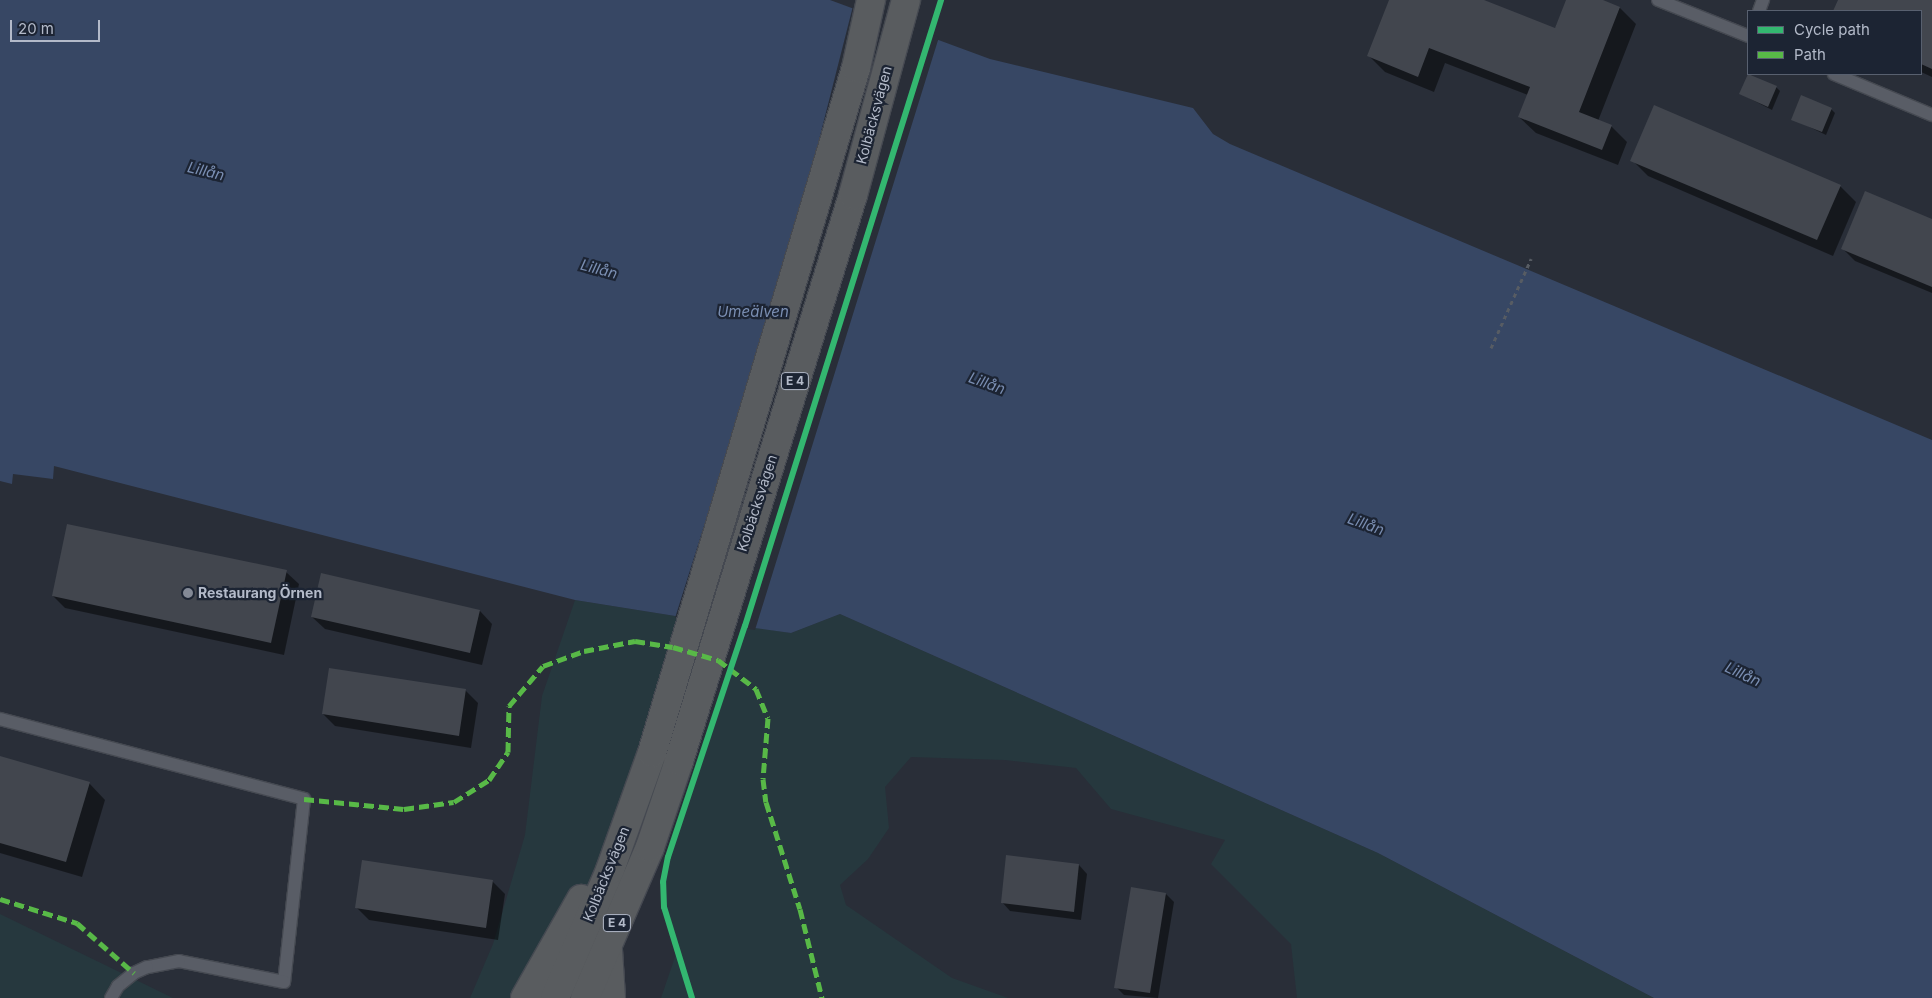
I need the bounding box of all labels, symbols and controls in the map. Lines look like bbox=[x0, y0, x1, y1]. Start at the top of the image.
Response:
scale bar bbox=[12, 10, 102, 42]
legend bbox=[1747, 10, 1922, 75]
text: 20 m bbox=[18, 19, 54, 38]
text: Cycle path bbox=[1794, 20, 1870, 39]
text: Path bbox=[1794, 45, 1826, 64]
street label: Kolbäcksvägen bbox=[853, 64, 895, 166]
water label: Lillån bbox=[186, 158, 226, 184]
water label: Lillån bbox=[579, 255, 619, 283]
water label: Umeälven bbox=[717, 303, 789, 321]
water label: Lillån bbox=[966, 368, 1008, 398]
road number: E 4 bbox=[780, 372, 810, 391]
street label: Kolbäcksvägen bbox=[733, 452, 781, 554]
water label: Lillån bbox=[1345, 509, 1387, 539]
place label: Restaurang Örnen bbox=[198, 585, 322, 601]
marker: Restaurang Örnen bbox=[182, 587, 194, 599]
water label: Lillån bbox=[1722, 658, 1764, 690]
street label: Kolbäcksvägen bbox=[579, 824, 633, 924]
road number: E 4 bbox=[602, 914, 632, 932]

